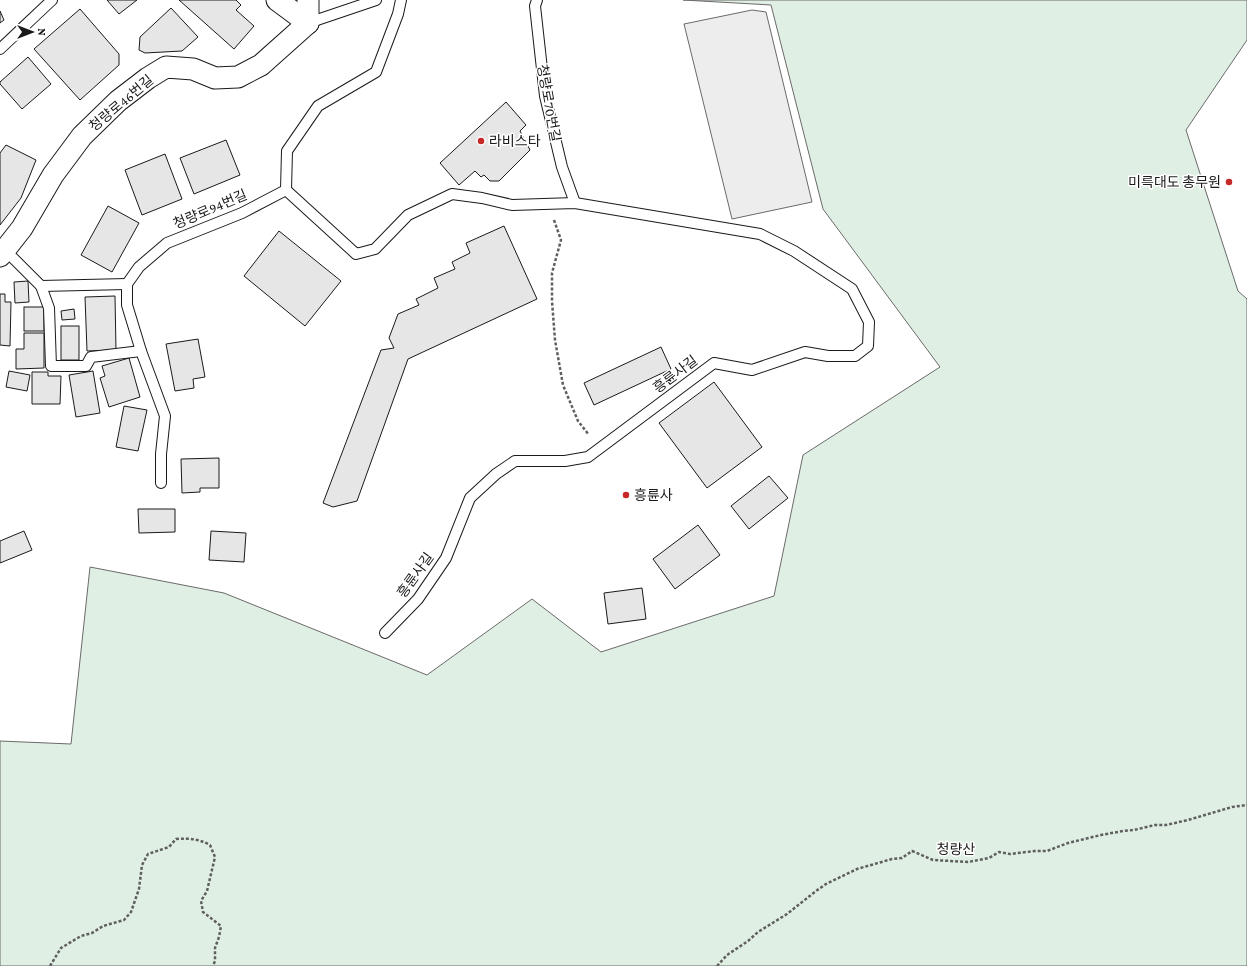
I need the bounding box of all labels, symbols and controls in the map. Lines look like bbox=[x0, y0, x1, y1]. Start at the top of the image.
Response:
north arrow bbox=[12, 12, 52, 52]
text: N bbox=[36, 28, 48, 36]
street label: 청량로70번길 bbox=[534, 63, 564, 143]
street label: 청량로46번길 bbox=[86, 72, 156, 134]
place label: 라비스타 bbox=[489, 133, 541, 149]
marker: 라비스타 bbox=[476, 136, 486, 146]
place label: 미륵대도 총무원 bbox=[1128, 174, 1221, 190]
marker: 미륵대도 총무원 bbox=[1224, 177, 1234, 187]
street label: 청량로94번길 bbox=[171, 186, 249, 232]
street label: 흥륜사길 bbox=[650, 352, 700, 396]
place label: 흥륜사 bbox=[634, 487, 673, 503]
marker: 흥륜사 bbox=[621, 490, 631, 500]
street label: 흥륜사길 bbox=[393, 549, 437, 601]
street label: 청량산 bbox=[937, 841, 976, 857]

